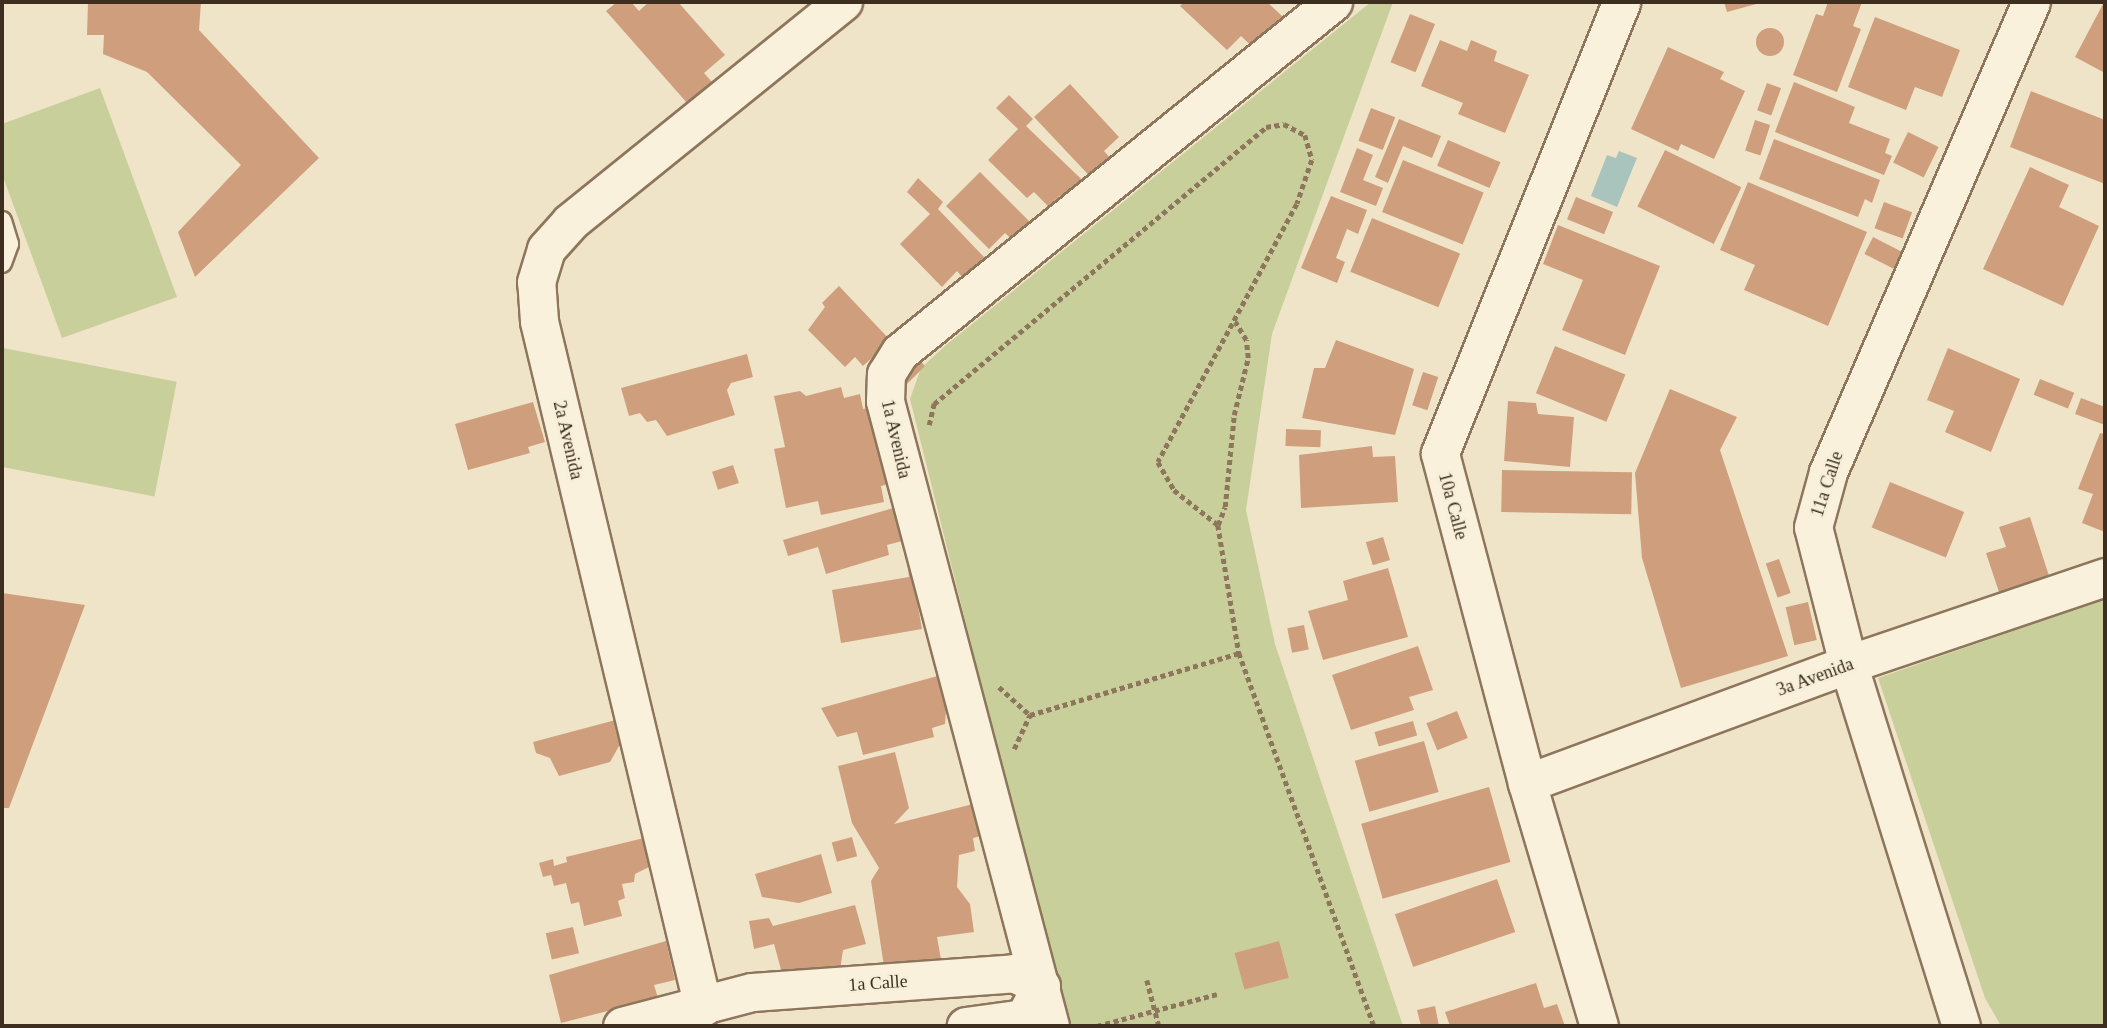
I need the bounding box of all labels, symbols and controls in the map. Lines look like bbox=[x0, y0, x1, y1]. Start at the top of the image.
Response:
street label: 1a Avenida bbox=[876, 397, 916, 481]
street label: 2a Avenida bbox=[548, 398, 588, 482]
street label: 11a Calle bbox=[1806, 448, 1848, 520]
street label: 10a Calle bbox=[1434, 470, 1472, 542]
street label: 3a Avenida bbox=[1773, 653, 1857, 701]
street label: 1a Calle bbox=[848, 970, 908, 996]

